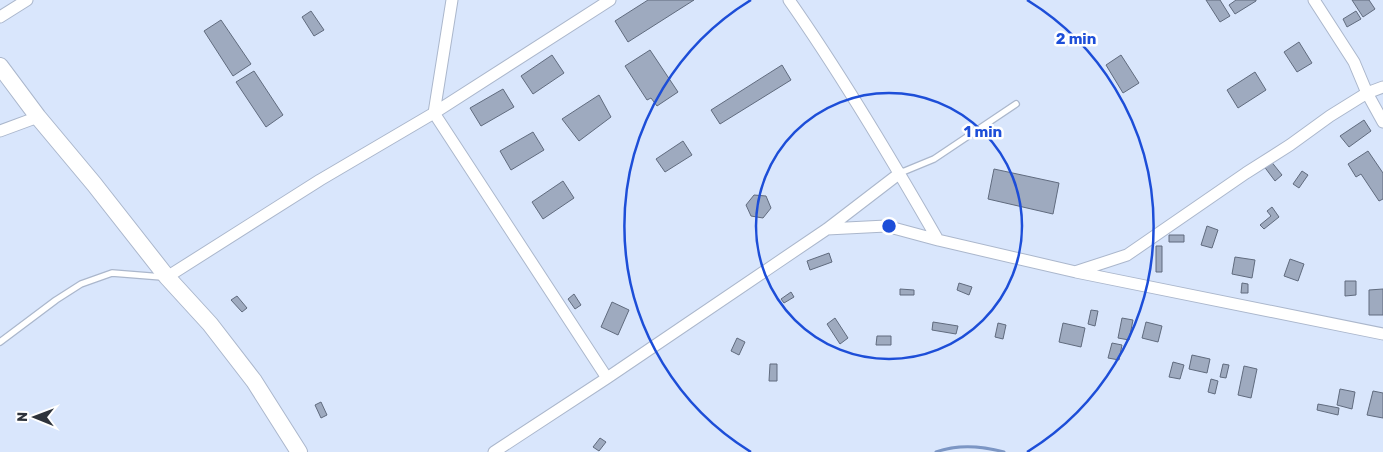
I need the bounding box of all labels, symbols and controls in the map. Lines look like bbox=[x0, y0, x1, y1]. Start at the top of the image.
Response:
text: 2 min bbox=[1056, 30, 1096, 48]
text: 1 min bbox=[964, 123, 1002, 141]
centre of rings bbox=[880, 217, 898, 235]
north arrow bbox=[10, 392, 60, 442]
text: N bbox=[14, 412, 31, 422]

